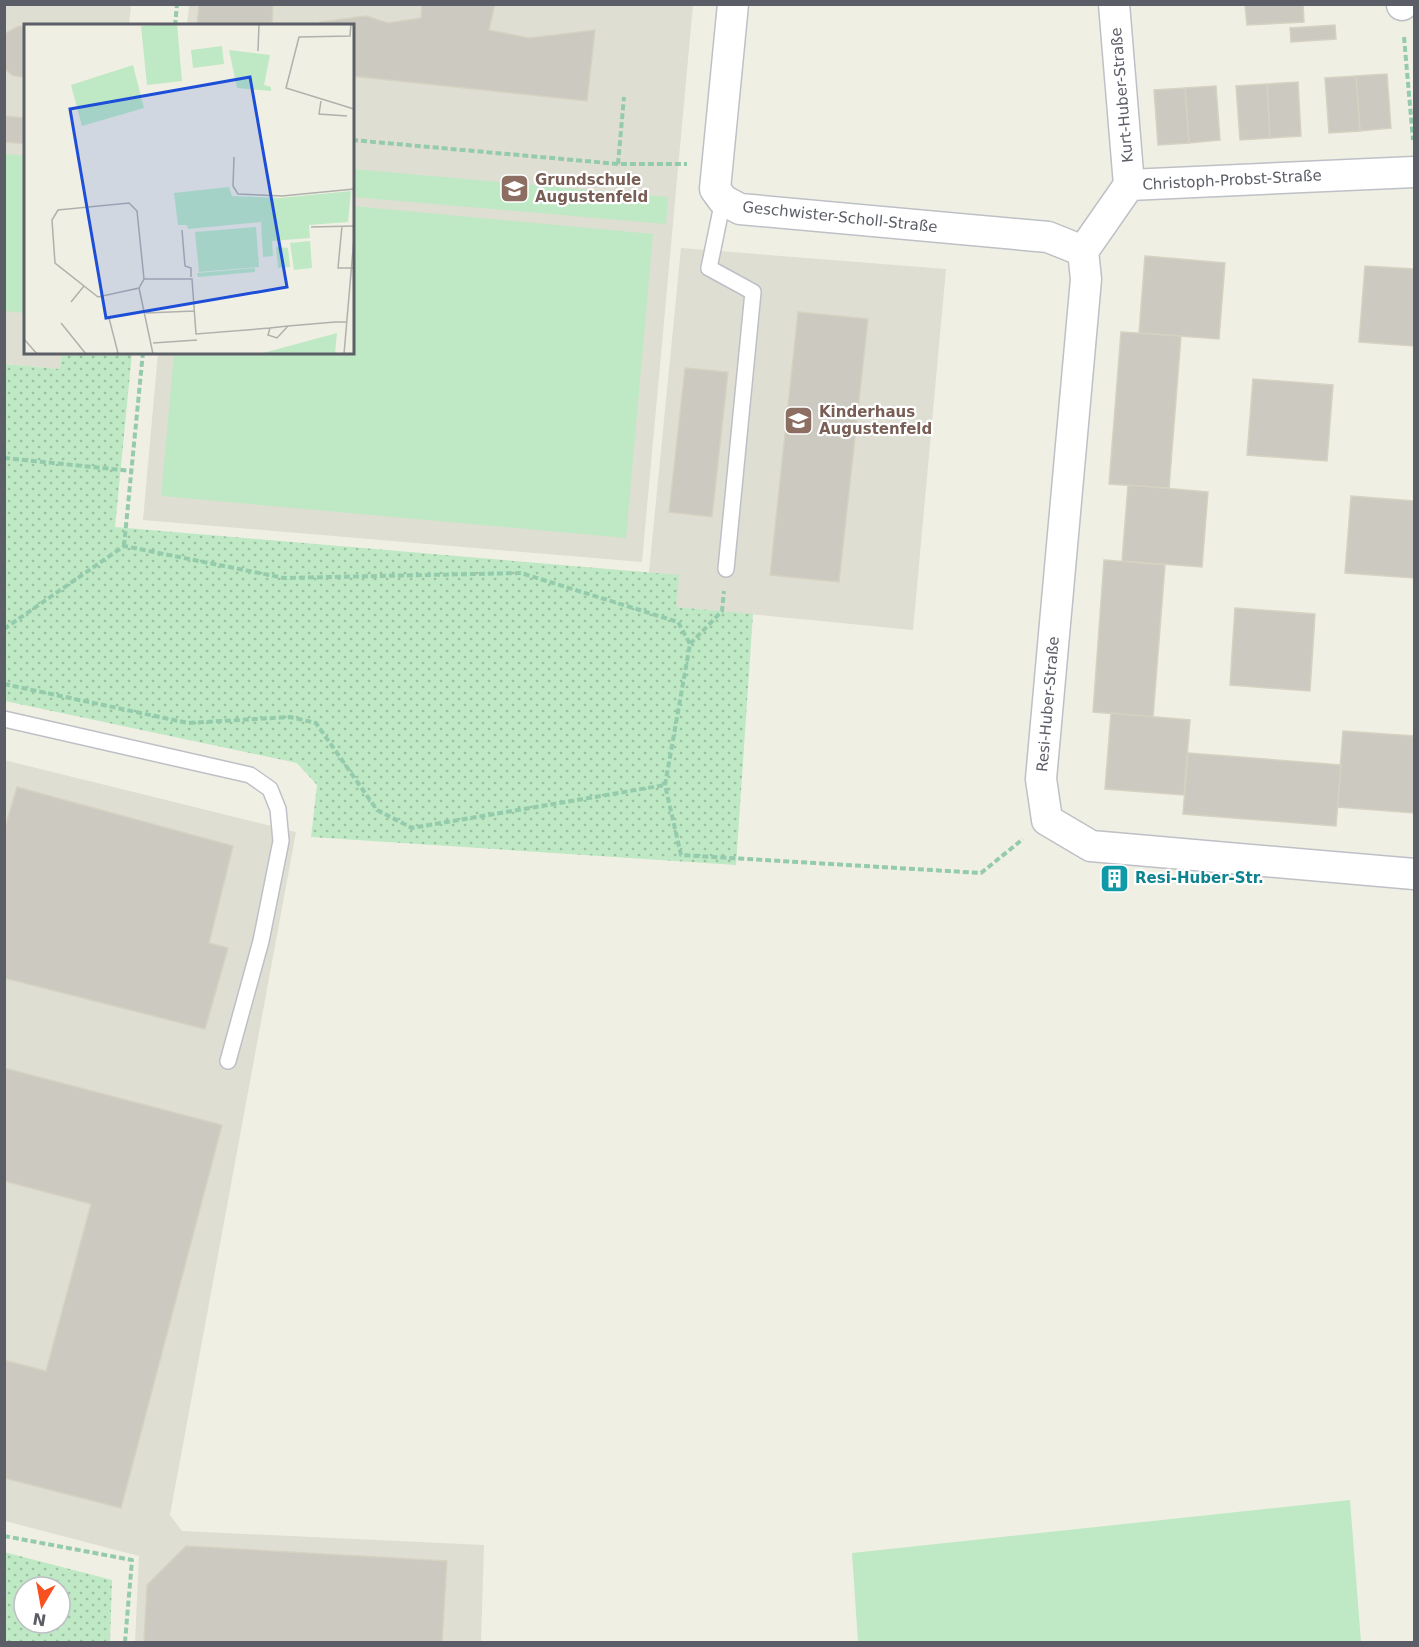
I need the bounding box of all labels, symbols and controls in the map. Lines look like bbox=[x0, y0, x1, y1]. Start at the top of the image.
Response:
inset map bbox=[24, 24, 354, 354]
street label: Kurt-Huber-Straße bbox=[1107, 27, 1137, 163]
street label: Christoph-Probst-Straße bbox=[1142, 166, 1322, 194]
place label: Grundschule Augustenfeld bbox=[535, 171, 648, 206]
school or university icon: Grundschule Augustenfeld bbox=[498, 173, 530, 205]
street label: Geschwister-Scholl-Straße bbox=[742, 198, 938, 236]
place label: Kinderhaus Augustenfeld bbox=[819, 403, 932, 438]
school or university icon: Kinderhaus Augustenfeld bbox=[782, 405, 814, 437]
street label: Resi-Huber-Straße bbox=[1033, 635, 1063, 773]
building icon: Resi-Huber-Str. bbox=[1098, 862, 1130, 894]
place label: Resi-Huber-Str. bbox=[1135, 869, 1264, 887]
north arrow bbox=[12, 1575, 72, 1635]
text: N bbox=[31, 1609, 48, 1630]

